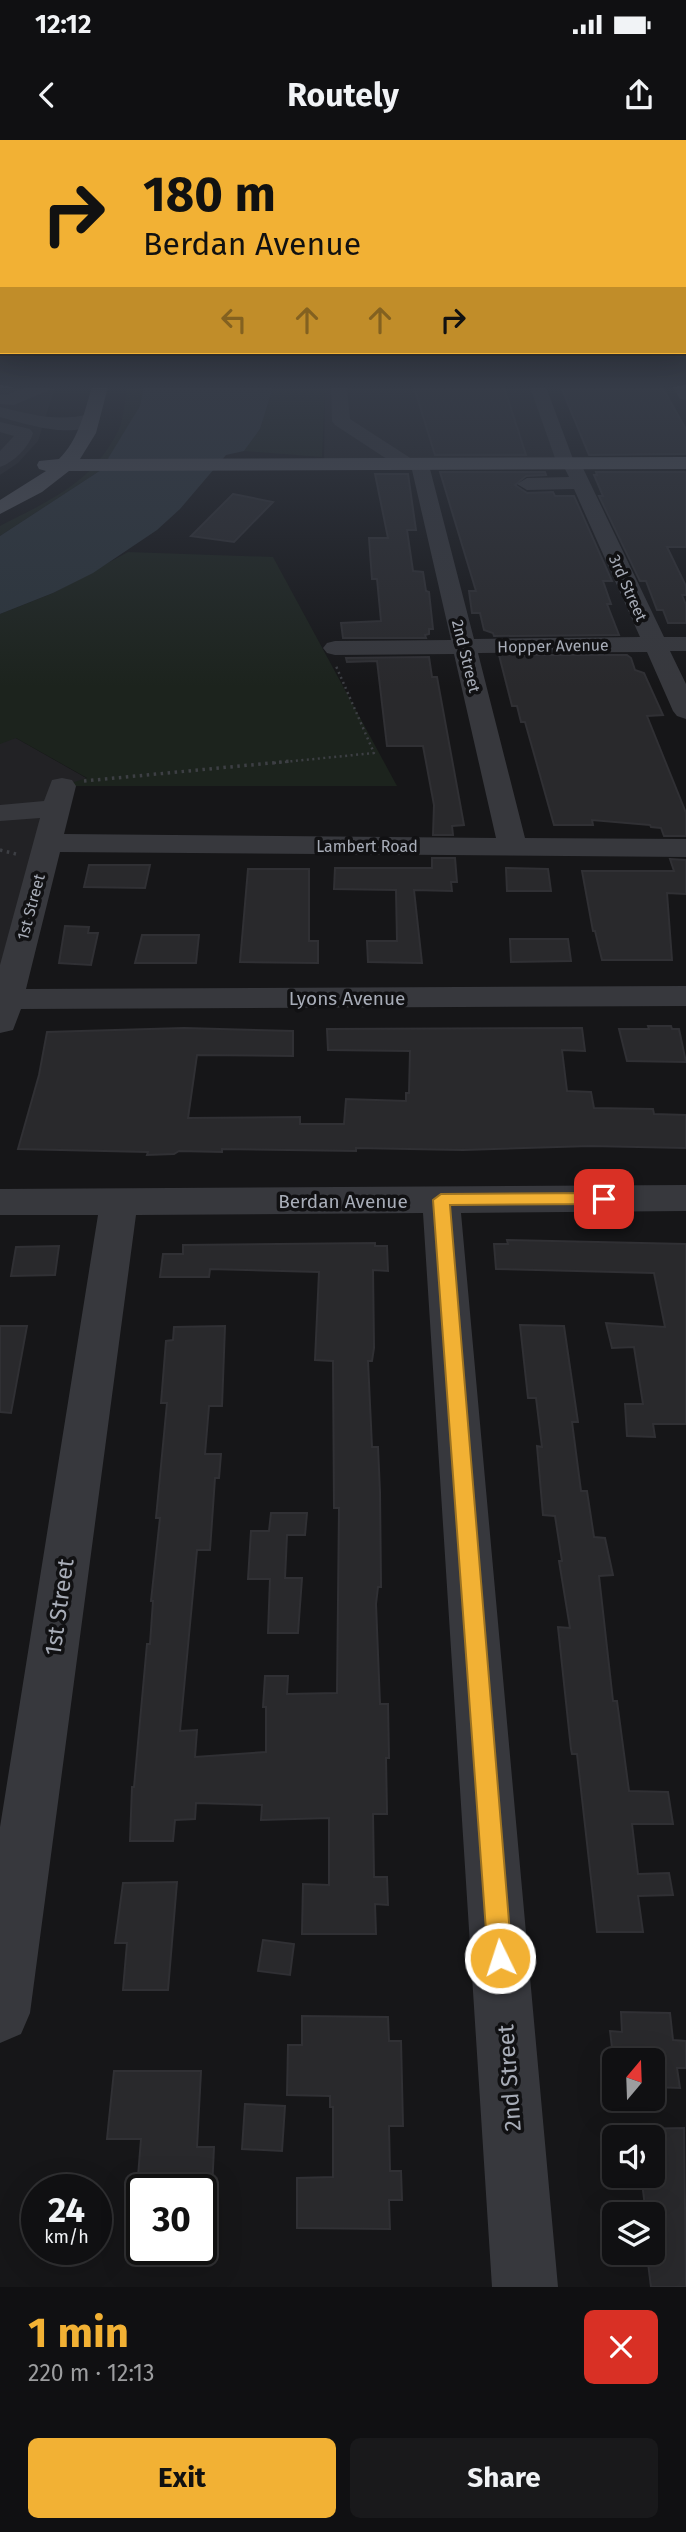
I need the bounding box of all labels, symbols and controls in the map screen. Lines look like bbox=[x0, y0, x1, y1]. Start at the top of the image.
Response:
text: 12:12 bbox=[35, 9, 91, 40]
icon: back bbox=[28, 76, 66, 114]
text: Routely bbox=[287, 76, 399, 114]
icon: share bbox=[620, 76, 658, 114]
text: 180 m bbox=[143, 165, 276, 224]
icon: right bbox=[28, 168, 119, 259]
text: Berdan Avenue bbox=[143, 225, 361, 263]
icon: left bbox=[215, 301, 253, 339]
icon: ahead bbox=[288, 301, 326, 339]
icon: ahead bbox=[361, 301, 399, 339]
icon: right bbox=[434, 301, 472, 339]
street label: 3rd Street bbox=[605, 552, 651, 624]
street label: 2nd Street bbox=[448, 618, 484, 695]
street label: Hopper Avenue bbox=[497, 636, 609, 656]
street label: Lambert Road bbox=[316, 837, 418, 856]
street label: 1st Street bbox=[13, 872, 49, 942]
street label: Lyons Avenue bbox=[289, 987, 405, 1010]
pin bbox=[574, 1169, 634, 1229]
icon: arrive bbox=[585, 1180, 623, 1218]
street label: Berdan Avenue bbox=[278, 1190, 408, 1213]
street label: 1st Street bbox=[38, 1556, 80, 1657]
position arrow bbox=[463, 1921, 537, 1995]
street label: 2nd Street bbox=[491, 2023, 527, 2132]
north arrow bbox=[602, 2048, 665, 2110]
map controls bbox=[602, 2048, 665, 2265]
button: sound bbox=[602, 2125, 665, 2188]
speed limit sign: 30 bbox=[126, 2174, 217, 2265]
text: 24 bbox=[48, 2189, 85, 2231]
button: layers bbox=[602, 2202, 665, 2265]
text: km/h bbox=[44, 2226, 89, 2248]
text: 1 min bbox=[28, 2308, 129, 2358]
button: close bbox=[584, 2310, 658, 2384]
text: 220 m · 12:13 bbox=[28, 2359, 155, 2387]
button: Exit bbox=[28, 2438, 336, 2518]
button: Share bbox=[350, 2438, 658, 2518]

